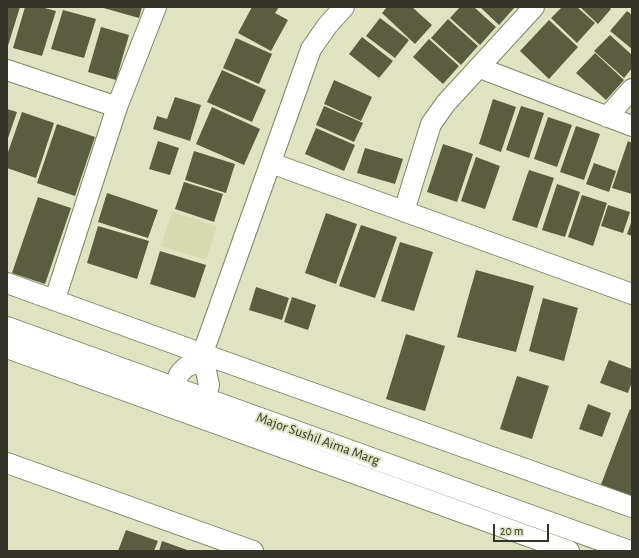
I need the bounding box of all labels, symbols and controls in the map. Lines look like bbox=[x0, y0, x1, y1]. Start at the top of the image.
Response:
street label: Major Sushil Aima Marg bbox=[254, 409, 382, 469]
scale bar bbox=[495, 516, 551, 542]
text: 20 m bbox=[500, 525, 523, 537]

